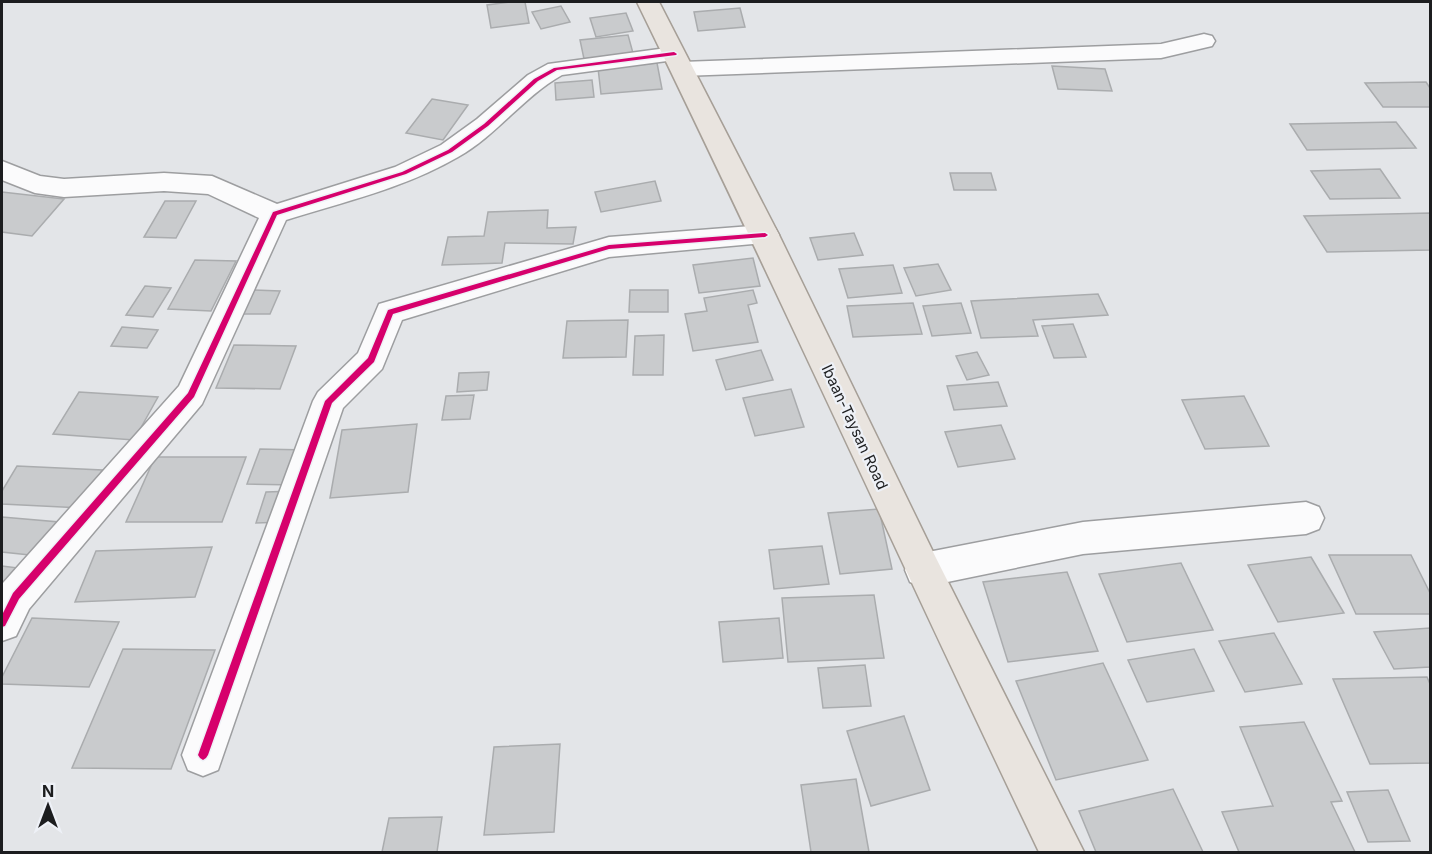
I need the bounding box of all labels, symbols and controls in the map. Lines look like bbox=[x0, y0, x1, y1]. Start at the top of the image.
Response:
street label: Ibaan-Taysan Road bbox=[818, 361, 892, 493]
north arrow bbox=[18, 776, 78, 836]
text: N bbox=[42, 781, 54, 801]

